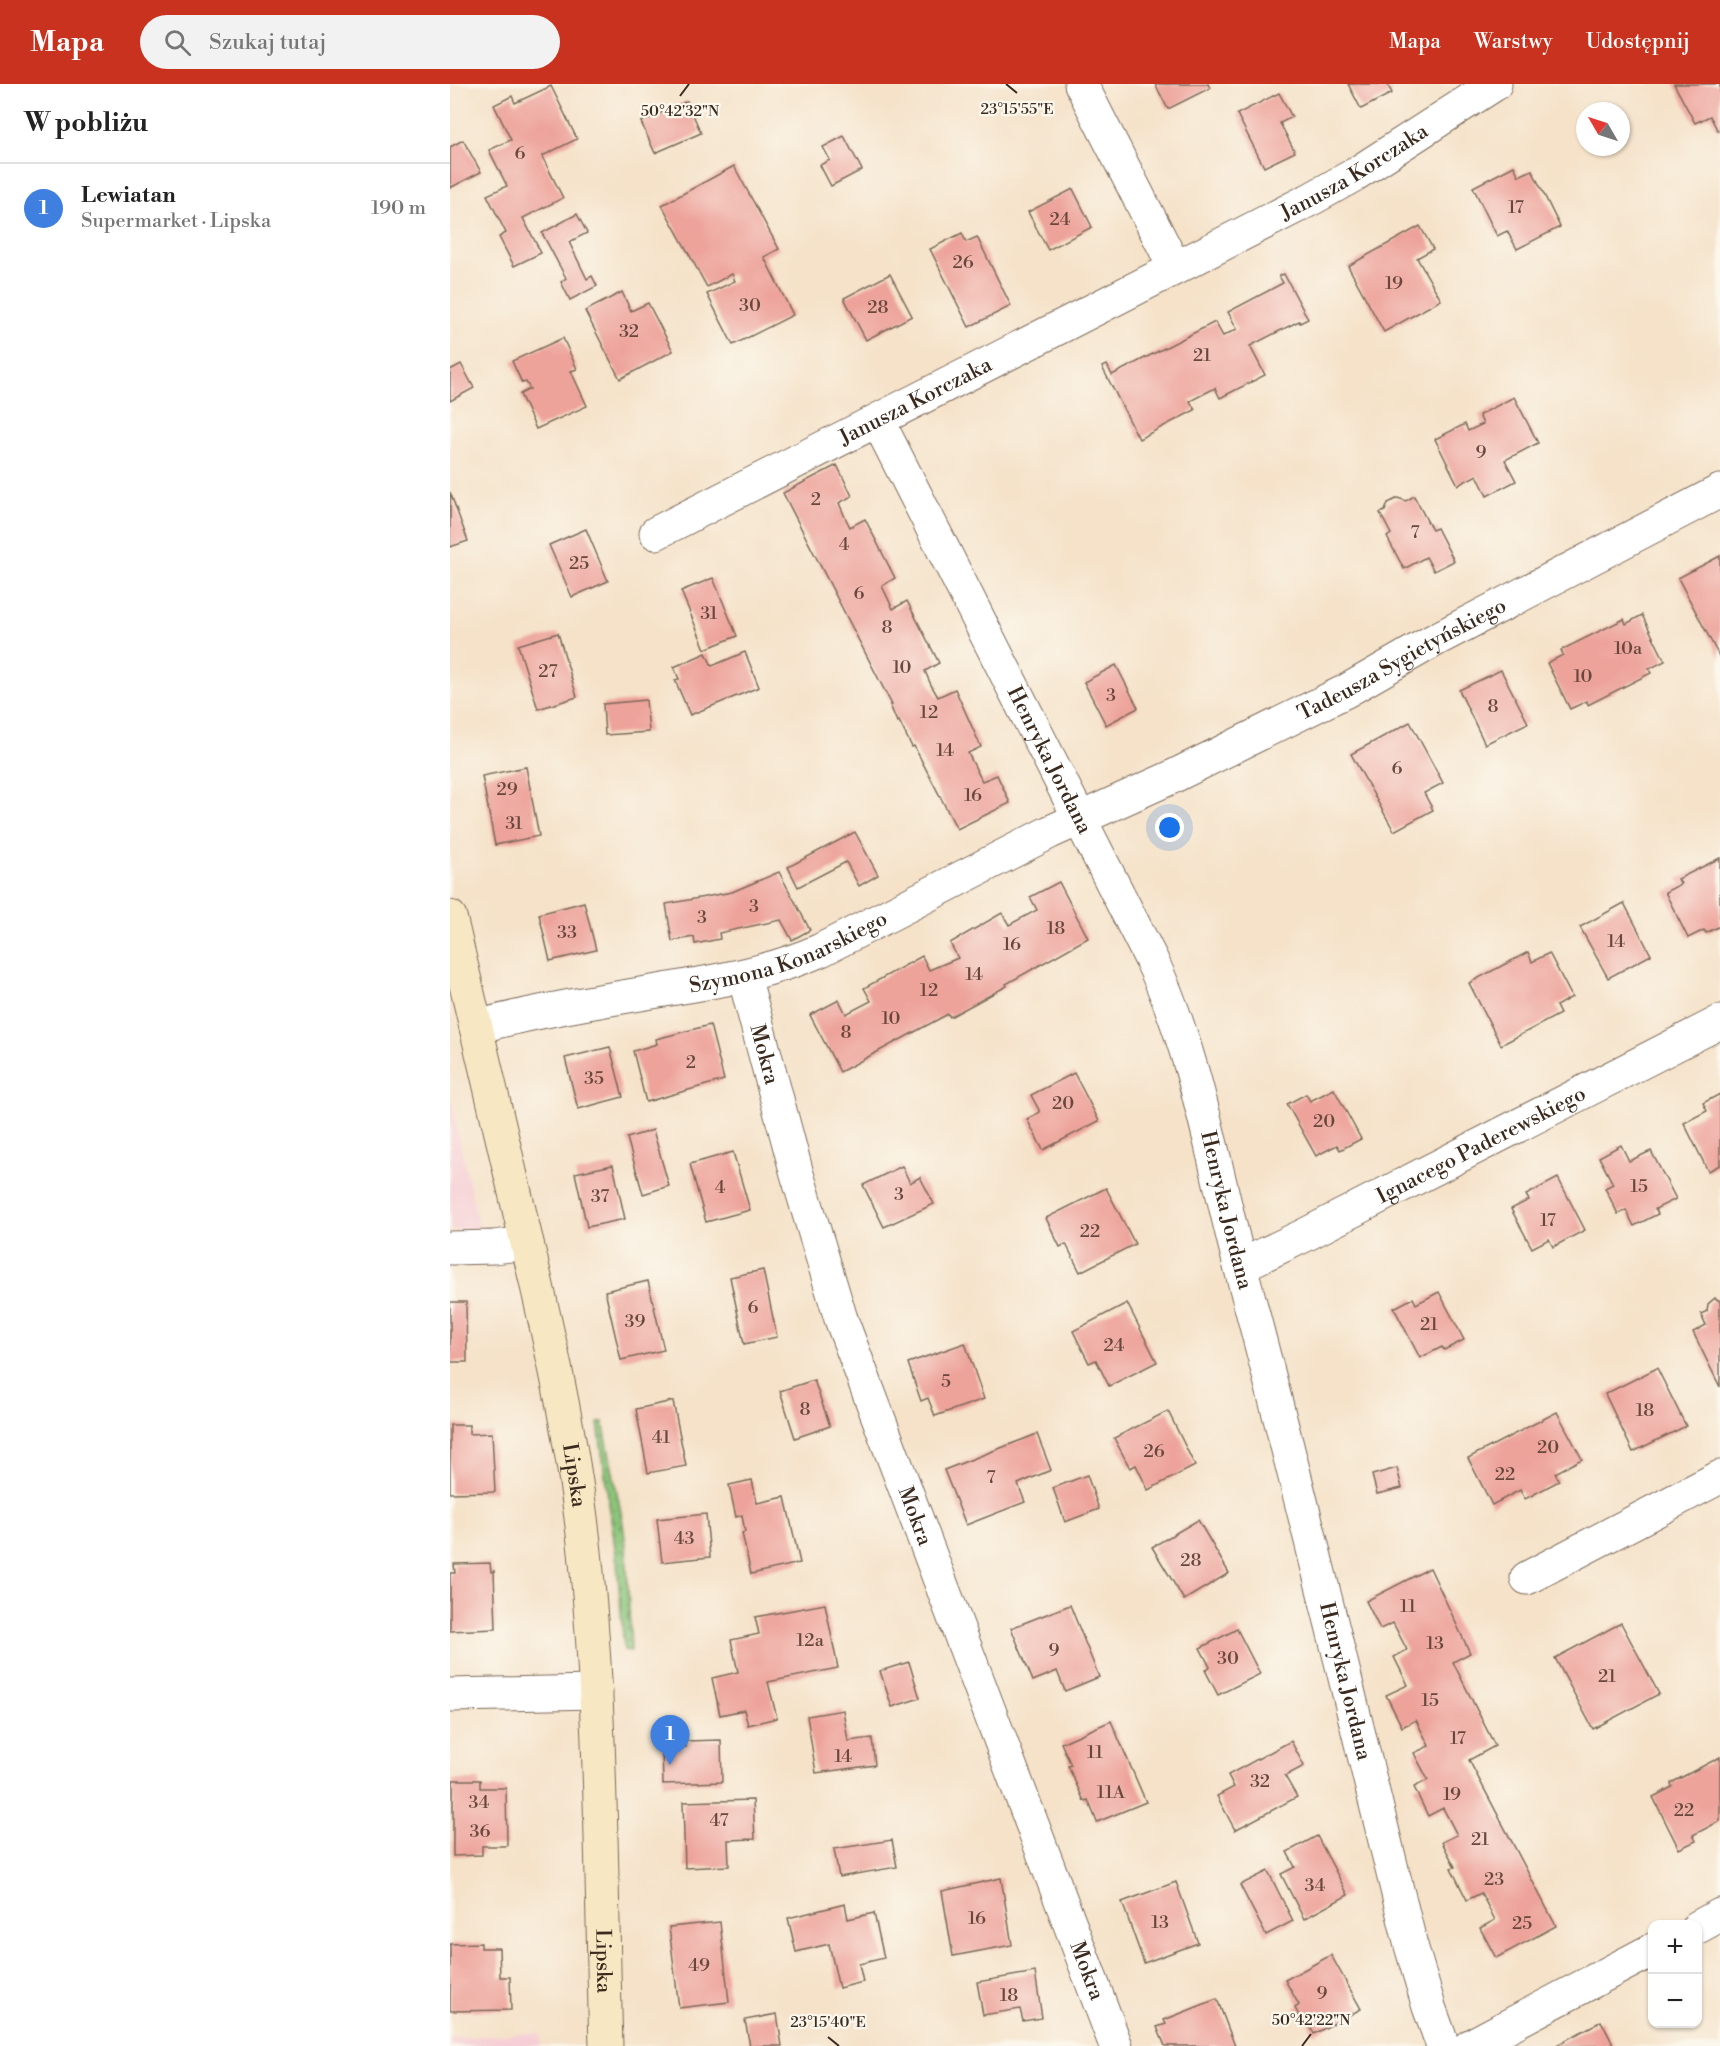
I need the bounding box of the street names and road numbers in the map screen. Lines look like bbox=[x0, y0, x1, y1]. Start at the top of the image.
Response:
street label: Janusza Korczaka bbox=[1275, 118, 1434, 227]
street label: Janusza Korczaka bbox=[834, 352, 997, 452]
street label: Tadeusza Sygietyńskiego bbox=[1294, 593, 1511, 727]
street label: Henryka Jordana bbox=[1001, 682, 1097, 839]
street label: Szymona Konarskiego bbox=[687, 906, 892, 1000]
street label: Mokra bbox=[744, 1022, 785, 1088]
street label: Ignacego Paderewskiego bbox=[1373, 1081, 1590, 1210]
street label: Henryka Jordana bbox=[1194, 1128, 1258, 1293]
street label: Lipska bbox=[556, 1441, 591, 1509]
street label: Mokra bbox=[892, 1483, 938, 1550]
street label: Henryka Jordana bbox=[1313, 1600, 1377, 1763]
street label: Lipska bbox=[589, 1929, 617, 1994]
street label: Mokra bbox=[1064, 1938, 1110, 2004]

